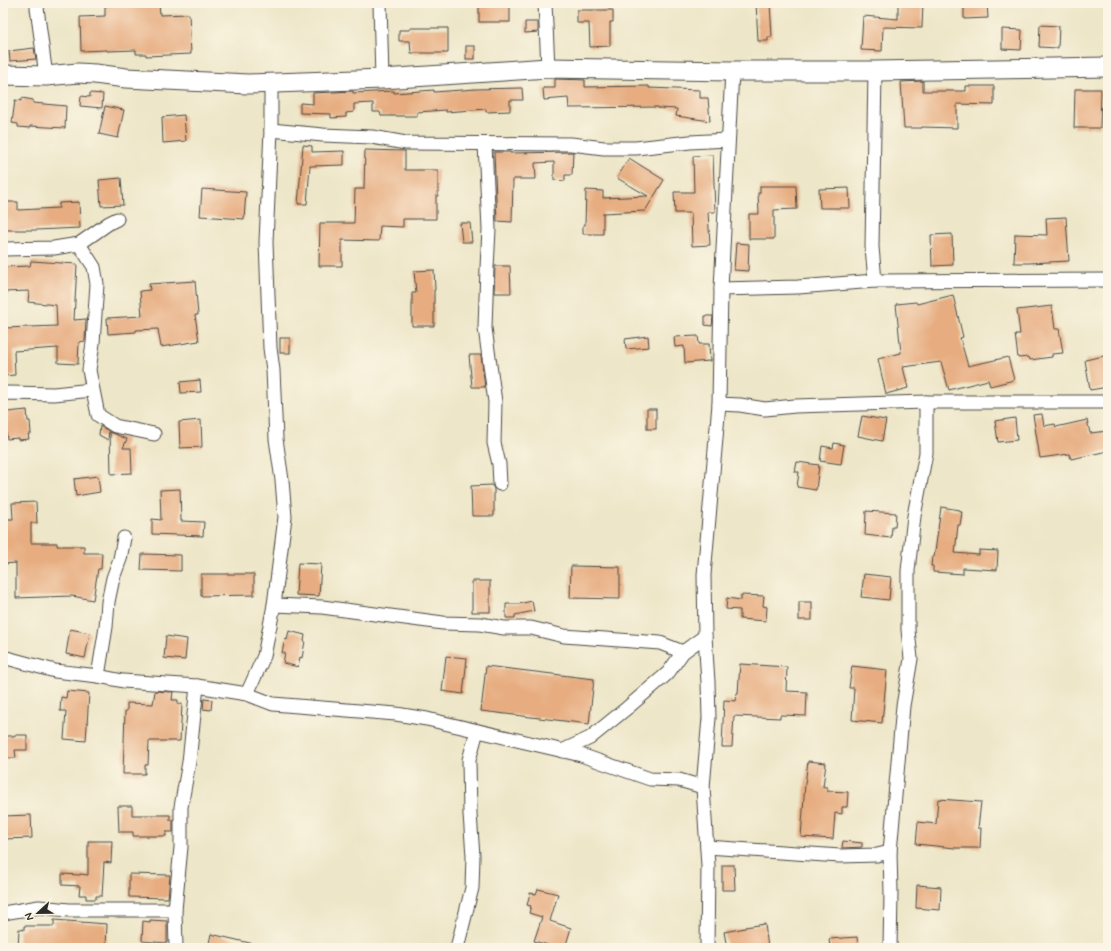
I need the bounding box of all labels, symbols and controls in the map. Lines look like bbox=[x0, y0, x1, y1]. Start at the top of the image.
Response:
north arrow bbox=[18, 893, 58, 933]
text: N bbox=[22, 910, 38, 922]

